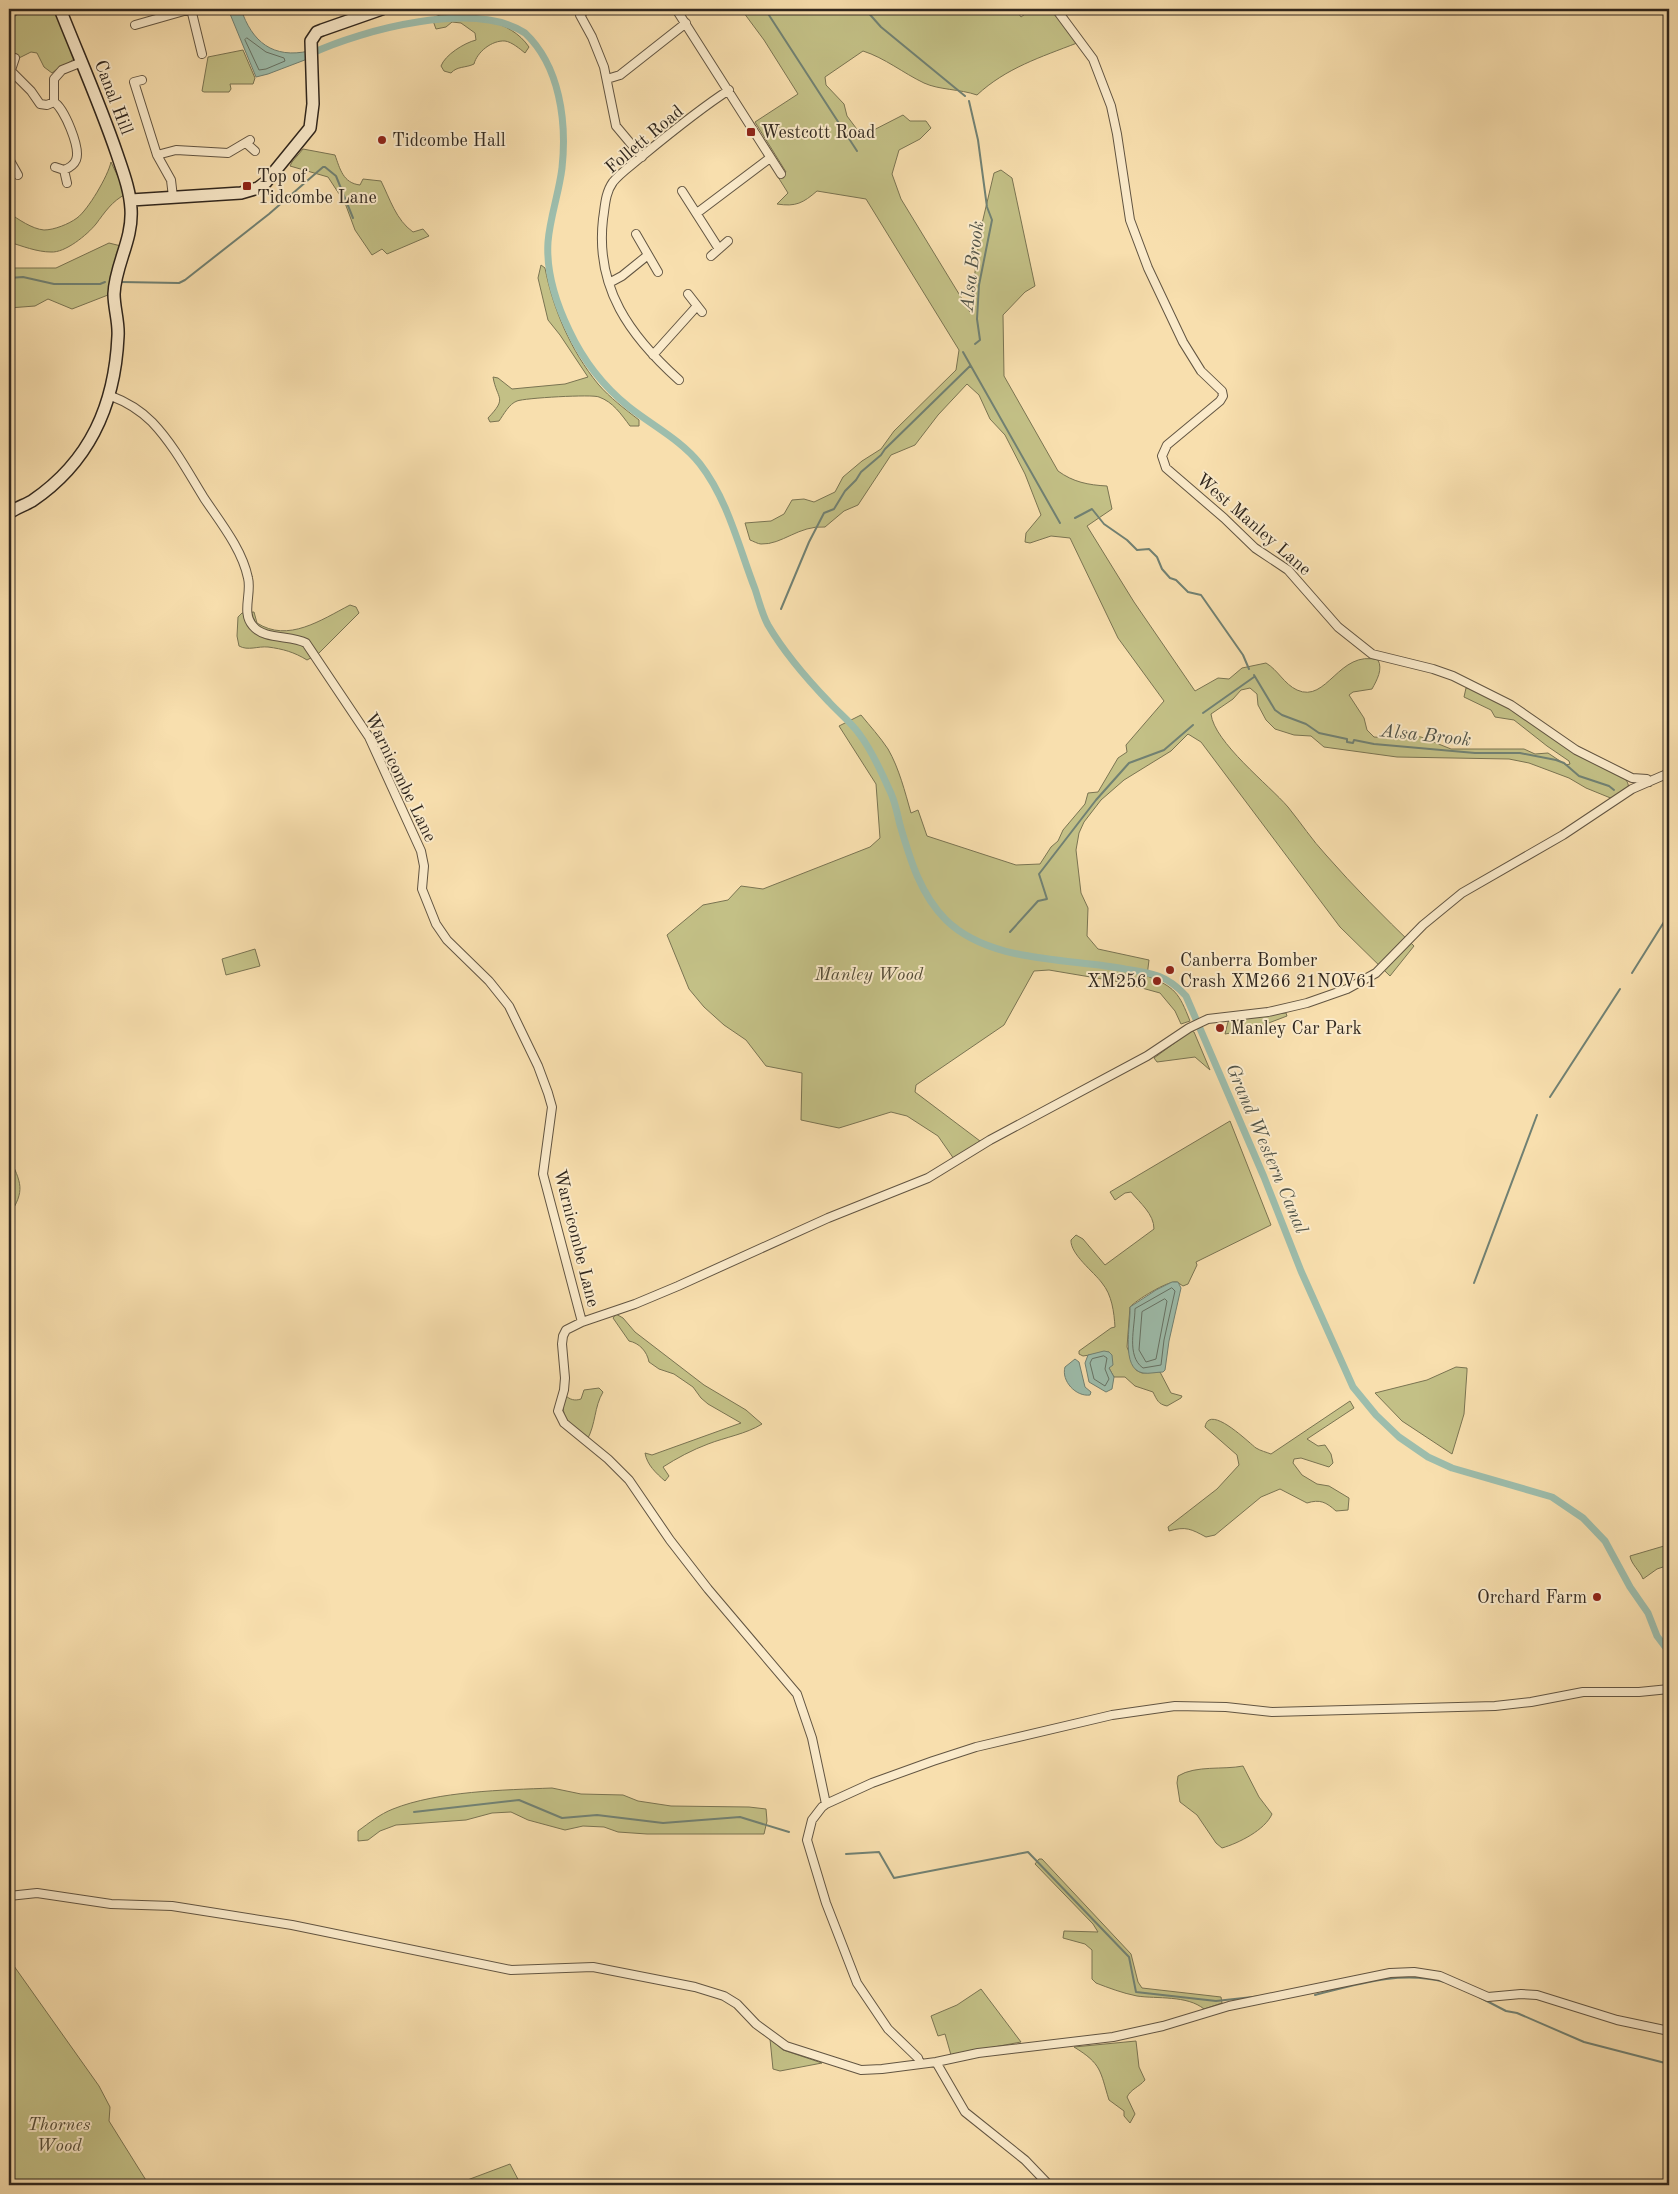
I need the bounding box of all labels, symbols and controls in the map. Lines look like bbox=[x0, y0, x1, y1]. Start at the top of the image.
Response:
street label: Canal Hill bbox=[91, 58, 136, 137]
street label: Follett Road bbox=[602, 102, 687, 177]
place label: Westcott Road bbox=[761, 124, 875, 142]
marker: Westcott Road bbox=[745, 126, 757, 138]
place label: Tidcombe Hall bbox=[392, 132, 506, 150]
marker: Tidcombe Hall bbox=[376, 134, 388, 146]
place label: Top of Tidcombe Lane bbox=[257, 168, 377, 207]
marker: Top of Tidcombe Lane bbox=[241, 180, 253, 192]
water label: Alsa Brook bbox=[958, 220, 988, 314]
street label: West Manley Lane bbox=[1193, 470, 1314, 579]
street label: Warnicombe Lane bbox=[361, 710, 439, 845]
water label: Alsa Brook bbox=[1379, 722, 1472, 751]
place label: Canberra Bomber Crash XM266 21NOV61 bbox=[1180, 952, 1377, 991]
marker: Canberra Bomber Crash XM266 21NOV61 bbox=[1164, 964, 1176, 976]
park label: Manley Wood bbox=[814, 966, 924, 984]
place label: XM256 bbox=[1087, 973, 1147, 991]
marker: XM256 bbox=[1151, 975, 1163, 987]
place label: Manley Car Park bbox=[1230, 1020, 1362, 1038]
marker: Manley Car Park bbox=[1214, 1022, 1226, 1034]
water label: Grand Western Canal bbox=[1221, 1061, 1310, 1237]
street label: Warnicombe Lane bbox=[550, 1168, 602, 1309]
place label: Orchard Farm bbox=[1477, 1589, 1587, 1607]
marker: Orchard Farm bbox=[1591, 1591, 1603, 1603]
park label: Thornes Wood bbox=[28, 2116, 91, 2155]

